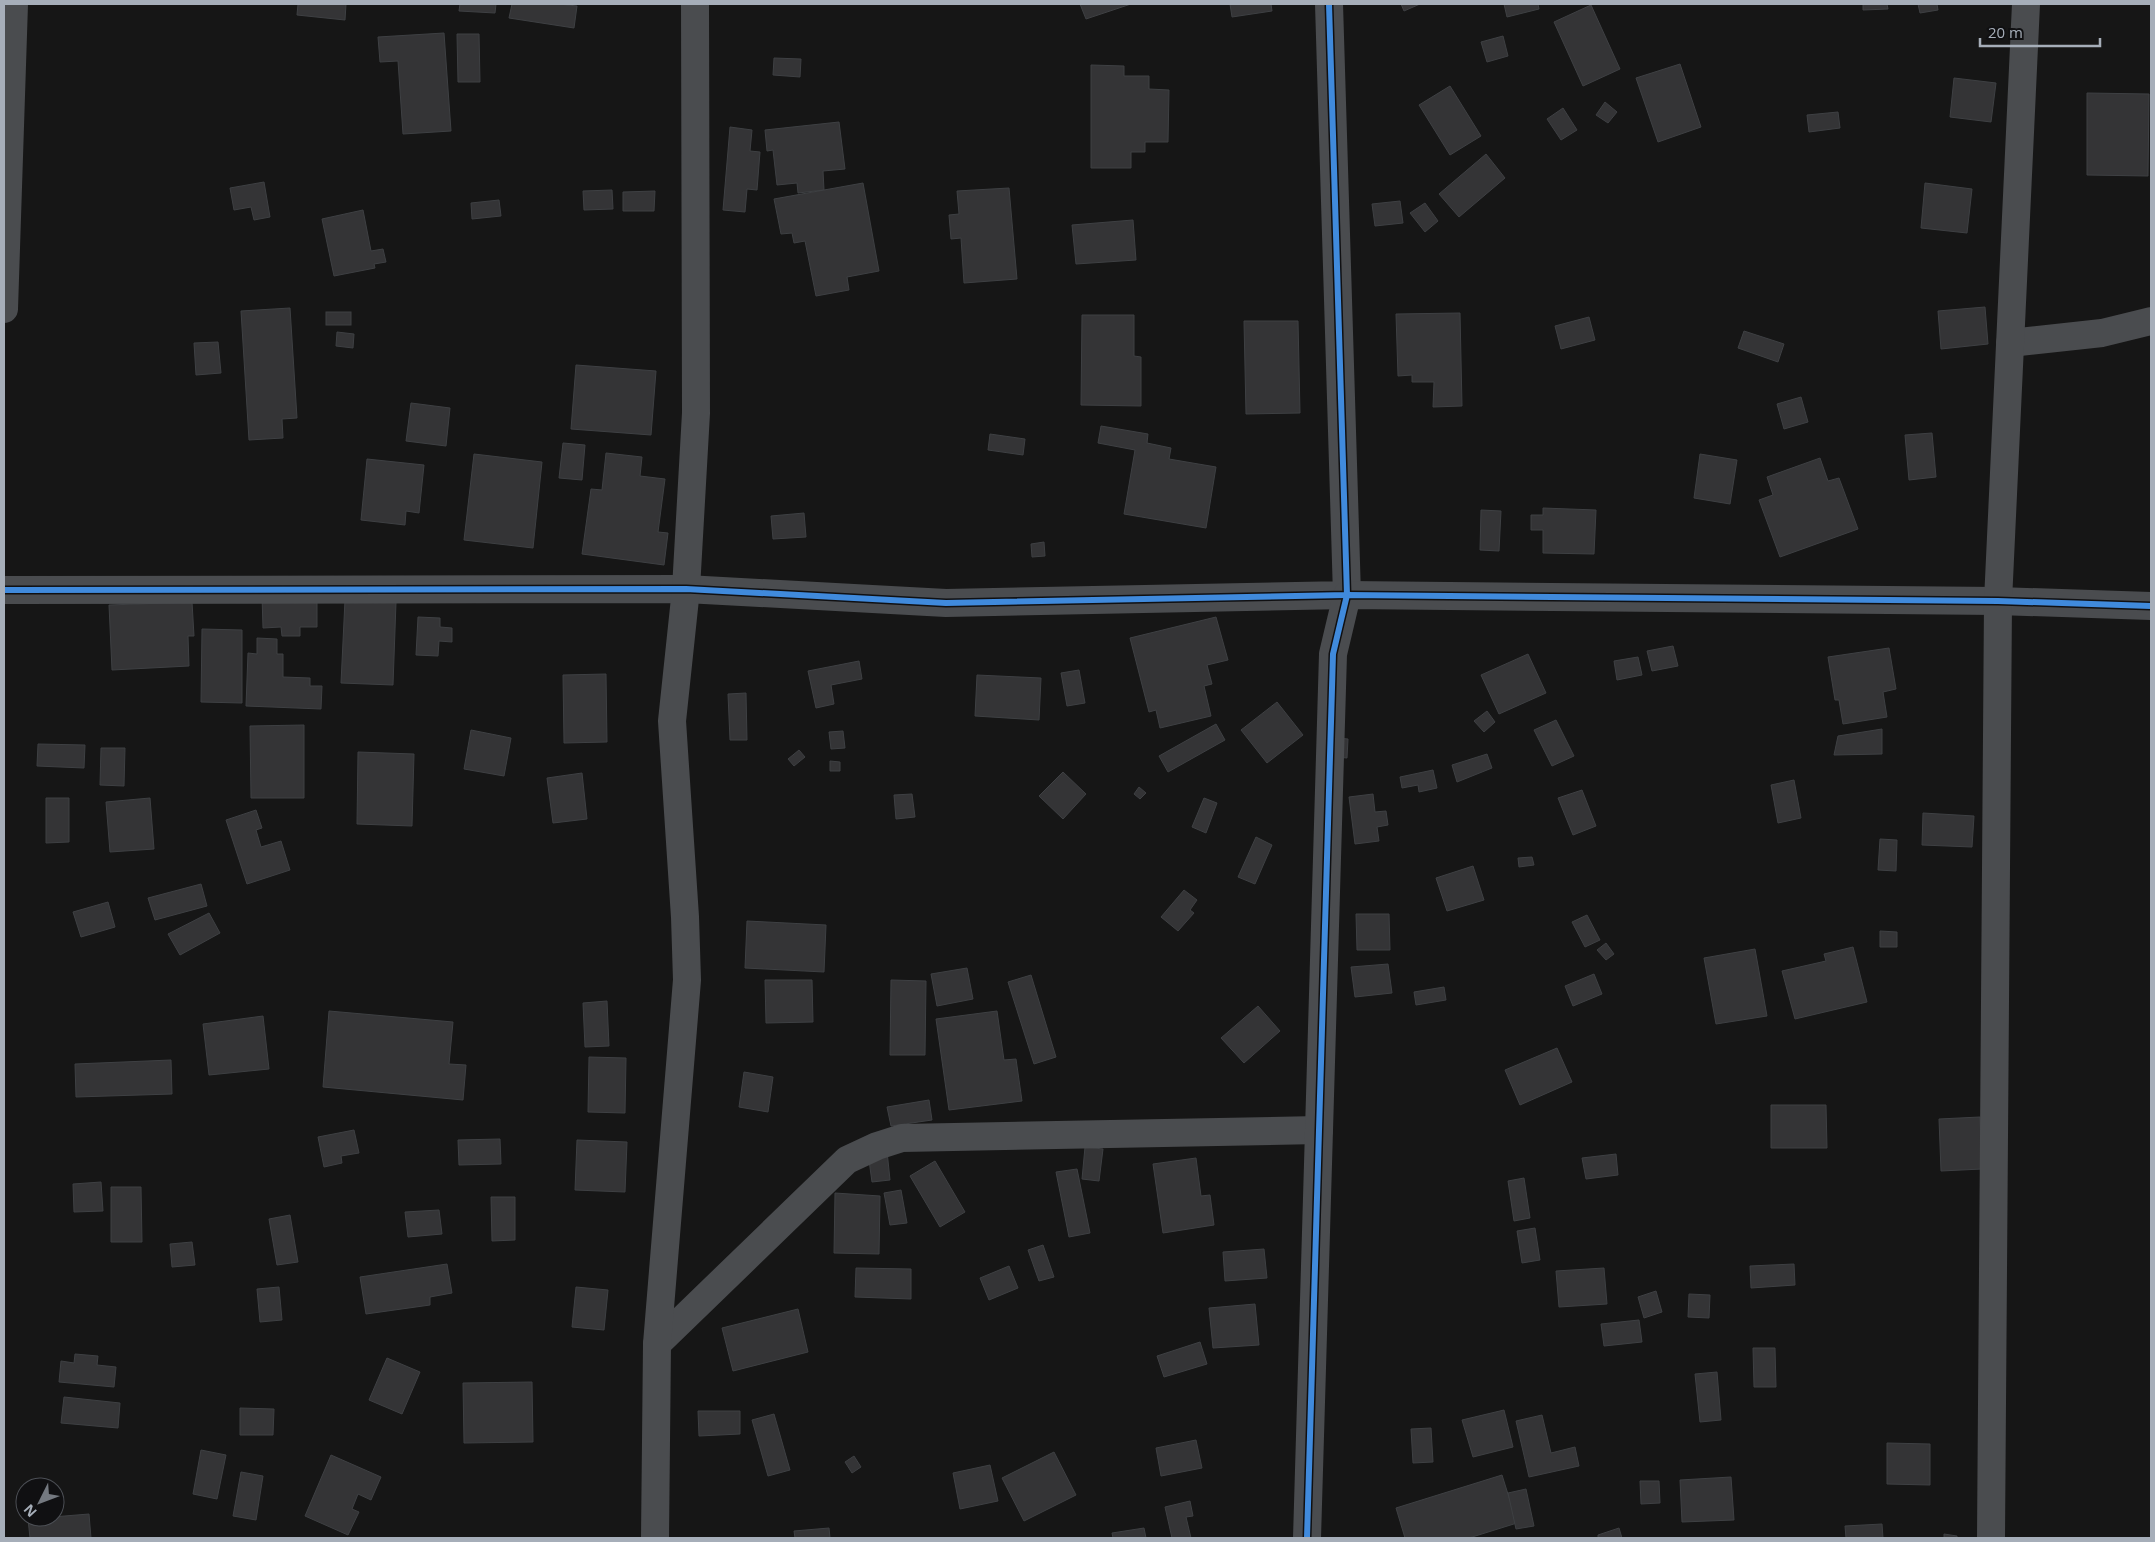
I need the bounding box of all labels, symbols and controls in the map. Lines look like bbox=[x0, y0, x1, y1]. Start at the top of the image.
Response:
scale bar bbox=[1980, 15, 2100, 47]
text: 20 m bbox=[1988, 22, 2023, 42]
north arrow bbox=[15, 1477, 65, 1527]
text: N bbox=[19, 1500, 41, 1522]

